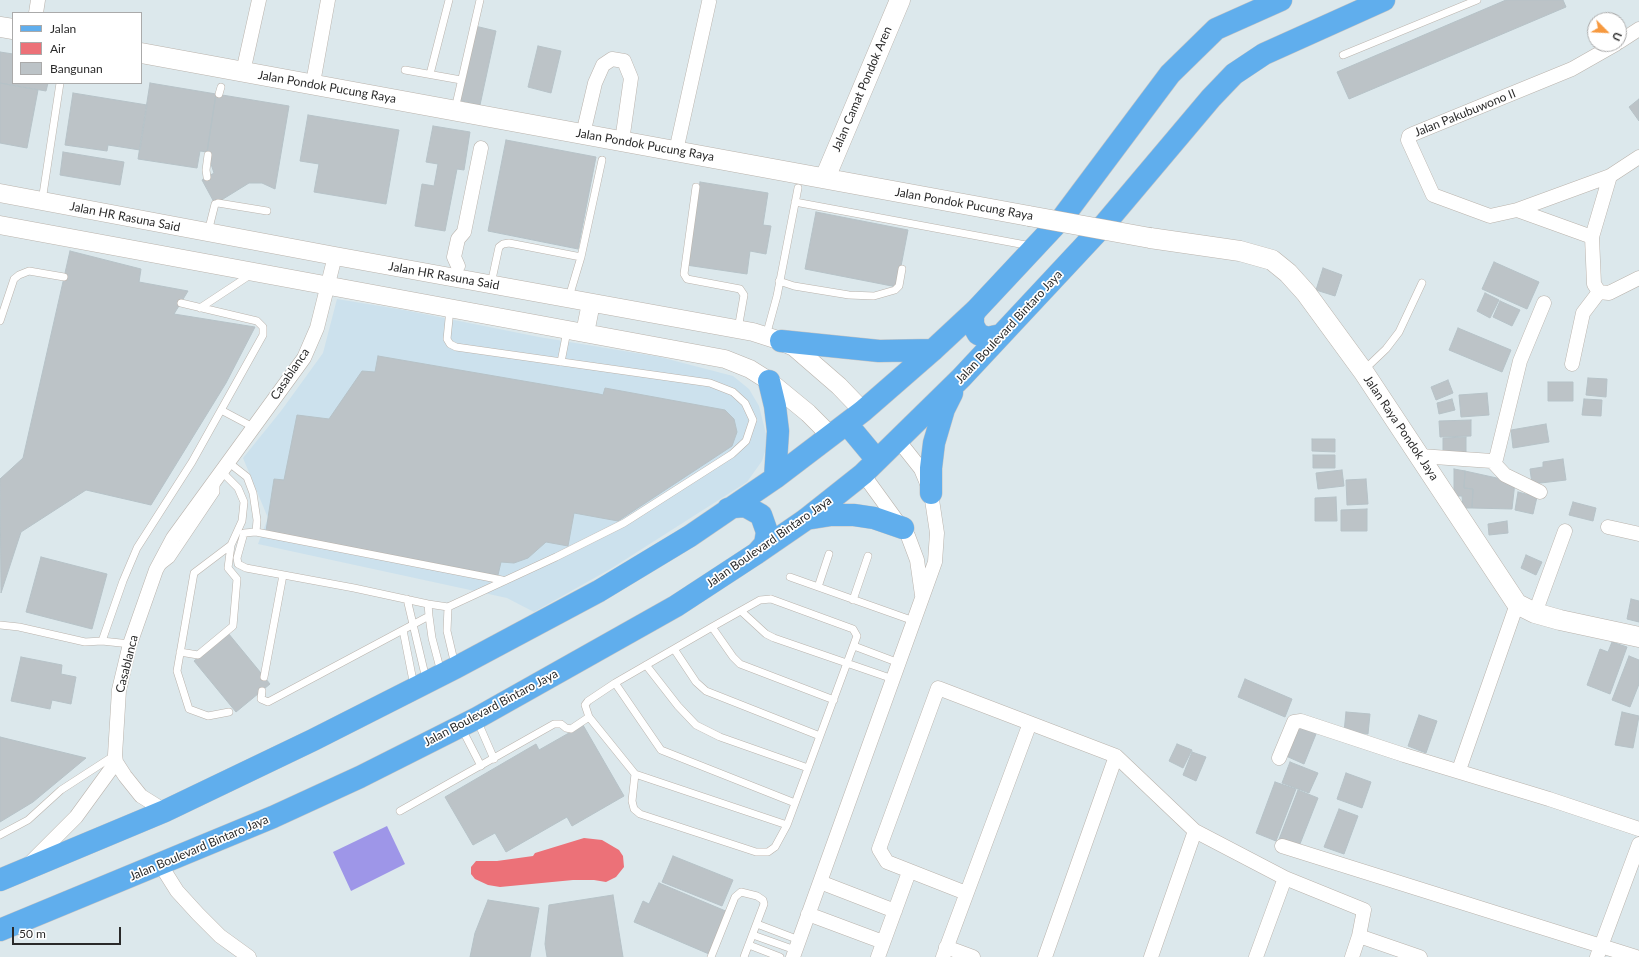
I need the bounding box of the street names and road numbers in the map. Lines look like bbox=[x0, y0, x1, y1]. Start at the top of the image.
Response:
street label: Jalan Camat Pondok Aren bbox=[829, 24, 895, 154]
street label: Jalan Pondok Pucung Raya bbox=[257, 68, 397, 106]
street label: Jalan Pakubuwono II bbox=[1412, 86, 1518, 140]
street label: Jalan Pondok Pucung Raya bbox=[575, 126, 715, 164]
street label: Jalan Pondok Pucung Raya bbox=[894, 185, 1034, 223]
street label: Jalan HR Rasuna Said bbox=[69, 199, 181, 235]
street label: Jalan HR Rasuna Said bbox=[388, 259, 500, 293]
street label: Jalan Boulevard Bintaro Jaya bbox=[953, 267, 1065, 387]
street label: Casablanca bbox=[268, 345, 312, 403]
street label: Jalan Raya Pondok Jaya bbox=[1361, 373, 1441, 483]
street label: Jalan Boulevard Bintaro Jaya bbox=[704, 493, 834, 591]
street label: Casablanca bbox=[113, 634, 141, 694]
street label: Jalan Boulevard Bintaro Jaya bbox=[422, 667, 560, 749]
street label: Jalan Boulevard Bintaro Jaya bbox=[127, 812, 271, 884]

